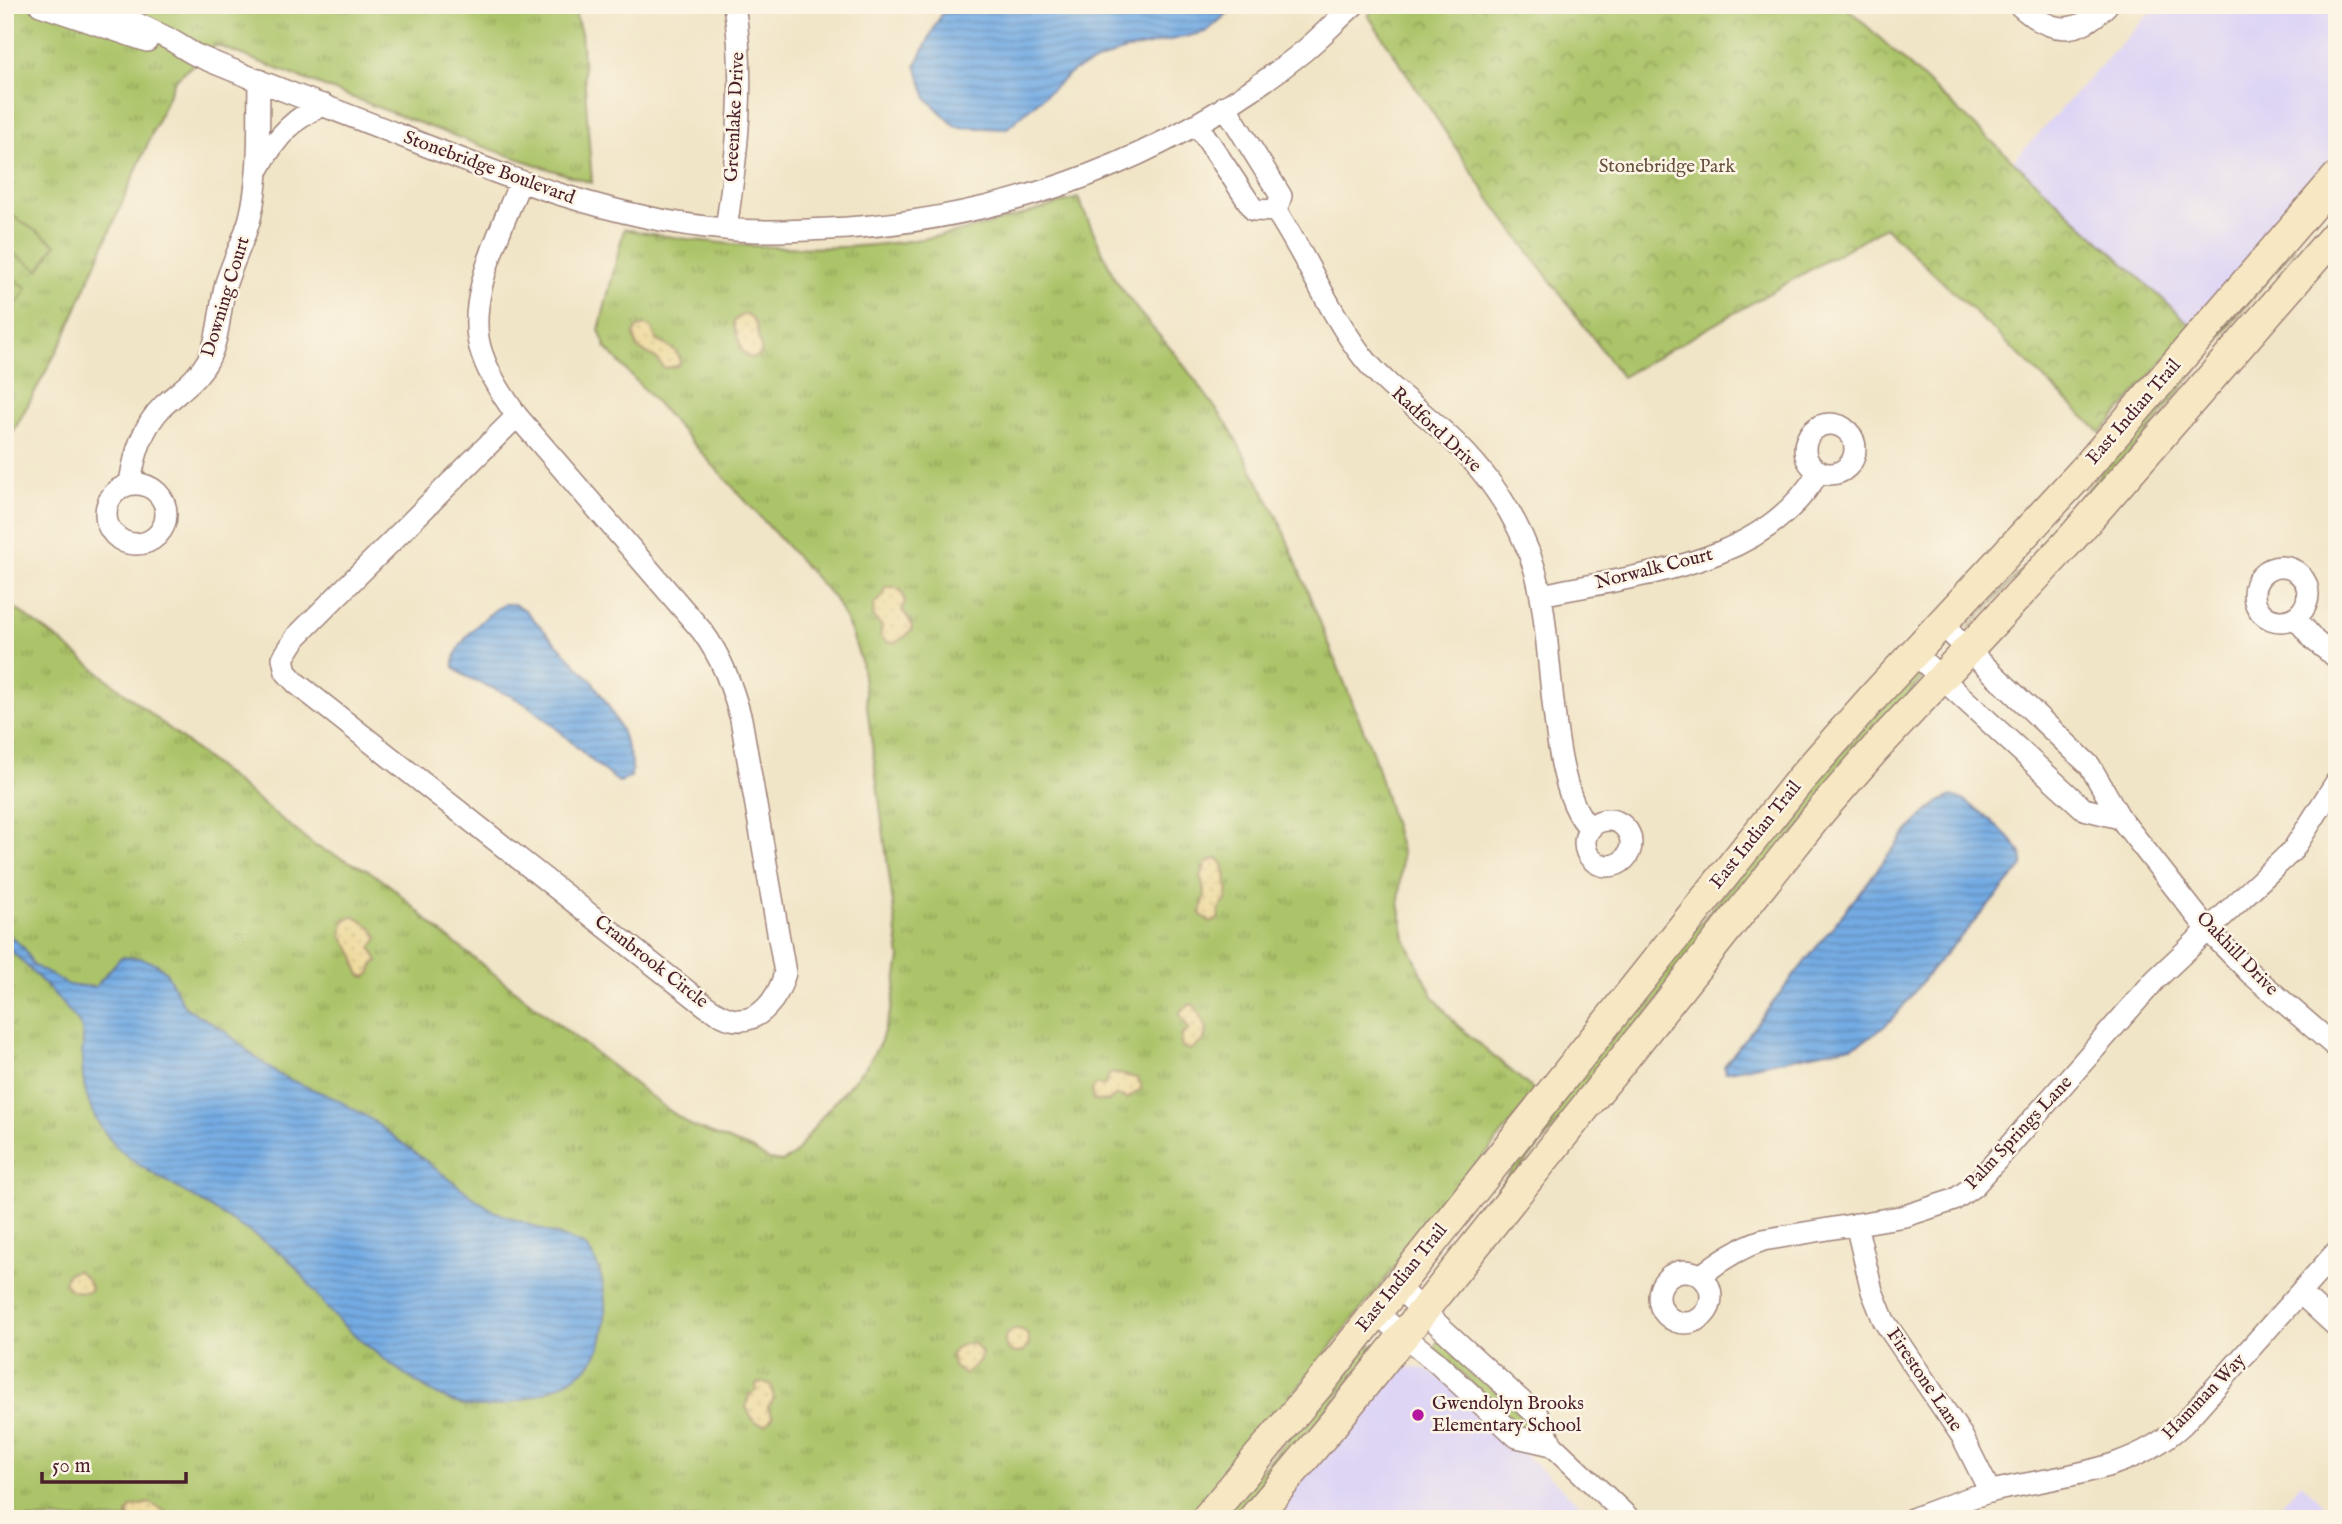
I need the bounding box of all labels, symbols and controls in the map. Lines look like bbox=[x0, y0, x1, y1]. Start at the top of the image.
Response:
street label: Greenlake Drive bbox=[720, 51, 750, 183]
street label: Stonebridge Boulevard bbox=[400, 126, 579, 210]
park label: Stonebridge Park bbox=[1599, 155, 1736, 179]
street label: Downing Court bbox=[196, 233, 256, 360]
street label: East Indian Trail bbox=[2081, 354, 2187, 470]
street label: Radford Drive bbox=[1386, 382, 1487, 478]
street label: Norwalk Court bbox=[1593, 543, 1716, 595]
street label: East Indian Trail bbox=[1705, 775, 1808, 894]
street label: Oakhill Drive bbox=[2191, 907, 2283, 1001]
street label: Cranbrook Circle bbox=[589, 910, 713, 1014]
street label: Palm Springs Lane bbox=[1960, 1071, 2078, 1195]
street label: East Indian Trail bbox=[1351, 1218, 1454, 1337]
street label: Firestone Lane bbox=[1881, 1324, 1968, 1437]
street label: Hamman Way bbox=[2157, 1348, 2252, 1445]
place label: Gwendolyn Brooks Elementary School bbox=[1432, 1392, 1584, 1438]
marker: Gwendolyn Brooks Elementary School bbox=[1410, 1407, 1426, 1423]
scale bar bbox=[42, 1440, 186, 1484]
text: 50 m bbox=[52, 1453, 91, 1480]

